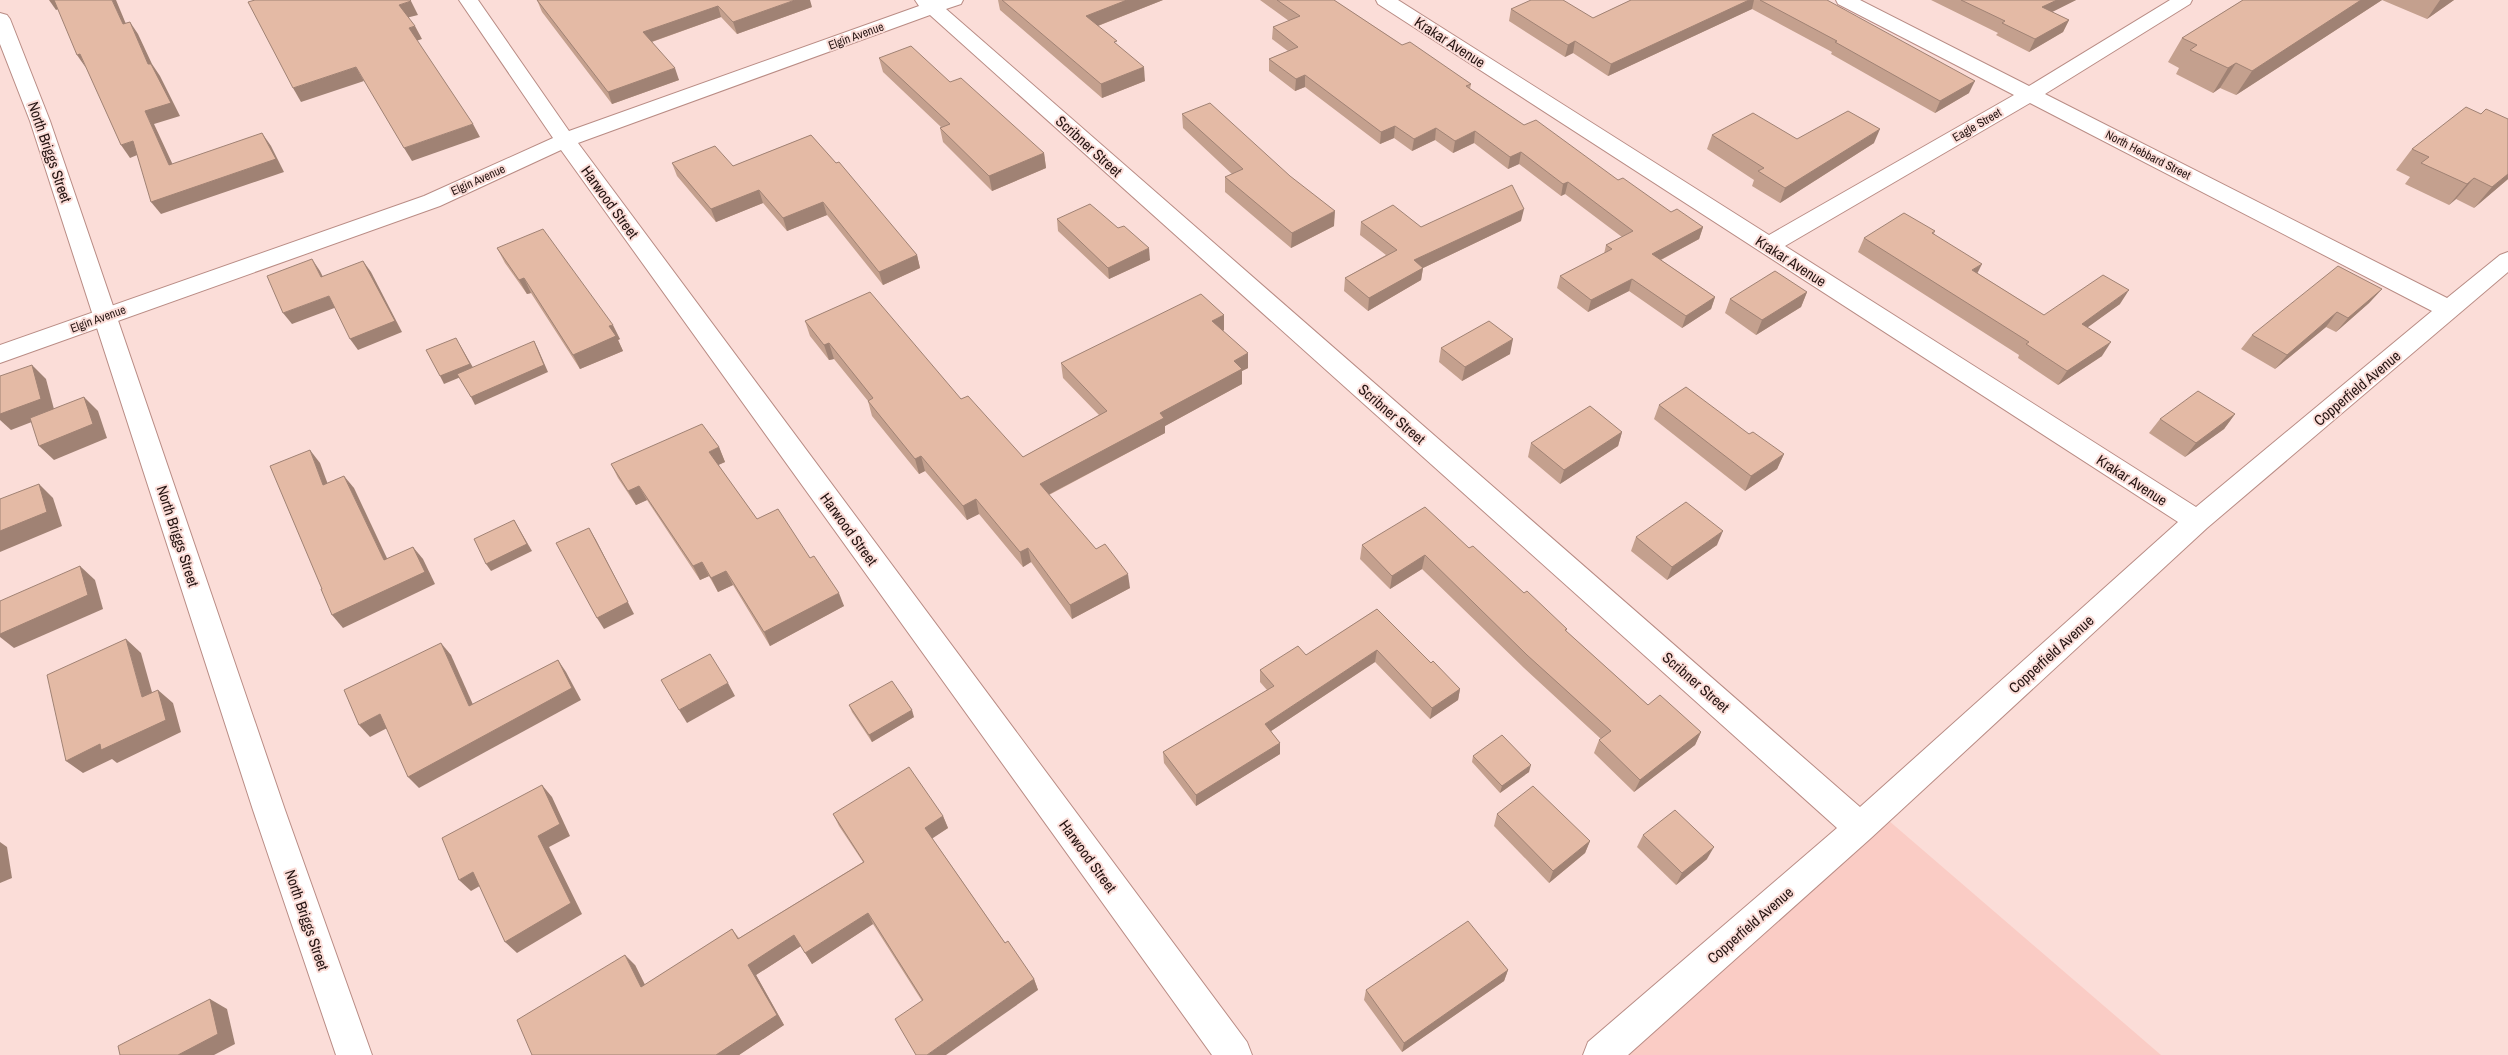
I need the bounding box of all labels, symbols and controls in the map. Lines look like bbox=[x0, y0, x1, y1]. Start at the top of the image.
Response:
street label: Krakar Avenue bbox=[1411, 11, 1490, 73]
street label: Elgin Avenue bbox=[826, 19, 886, 53]
street label: North Briggs Street bbox=[23, 99, 77, 206]
street label: Eagle Street bbox=[1950, 104, 2005, 145]
street label: Scribner Street bbox=[1051, 111, 1127, 182]
street label: North Hebbard Street bbox=[2103, 127, 2194, 183]
street label: Elgin Avenue bbox=[448, 161, 508, 199]
street label: Harwood Street bbox=[576, 161, 644, 243]
street label: Krakar Avenue bbox=[1752, 230, 1831, 292]
street label: Elgin Avenue bbox=[68, 302, 128, 336]
street label: Copperfield Avenue bbox=[2309, 345, 2405, 431]
street label: Scribner Street bbox=[1354, 379, 1431, 449]
street label: Krakar Avenue bbox=[2093, 449, 2172, 511]
street label: North Briggs Street bbox=[152, 483, 204, 590]
street label: Harwood Street bbox=[815, 488, 883, 570]
street label: Copperfield Avenue bbox=[2004, 610, 2098, 698]
street label: Scribner Street bbox=[1658, 647, 1735, 717]
street label: Harwood Street bbox=[1054, 815, 1122, 897]
street label: North Briggs Street bbox=[280, 867, 334, 974]
street label: Copperfield Avenue bbox=[1702, 882, 1798, 968]

